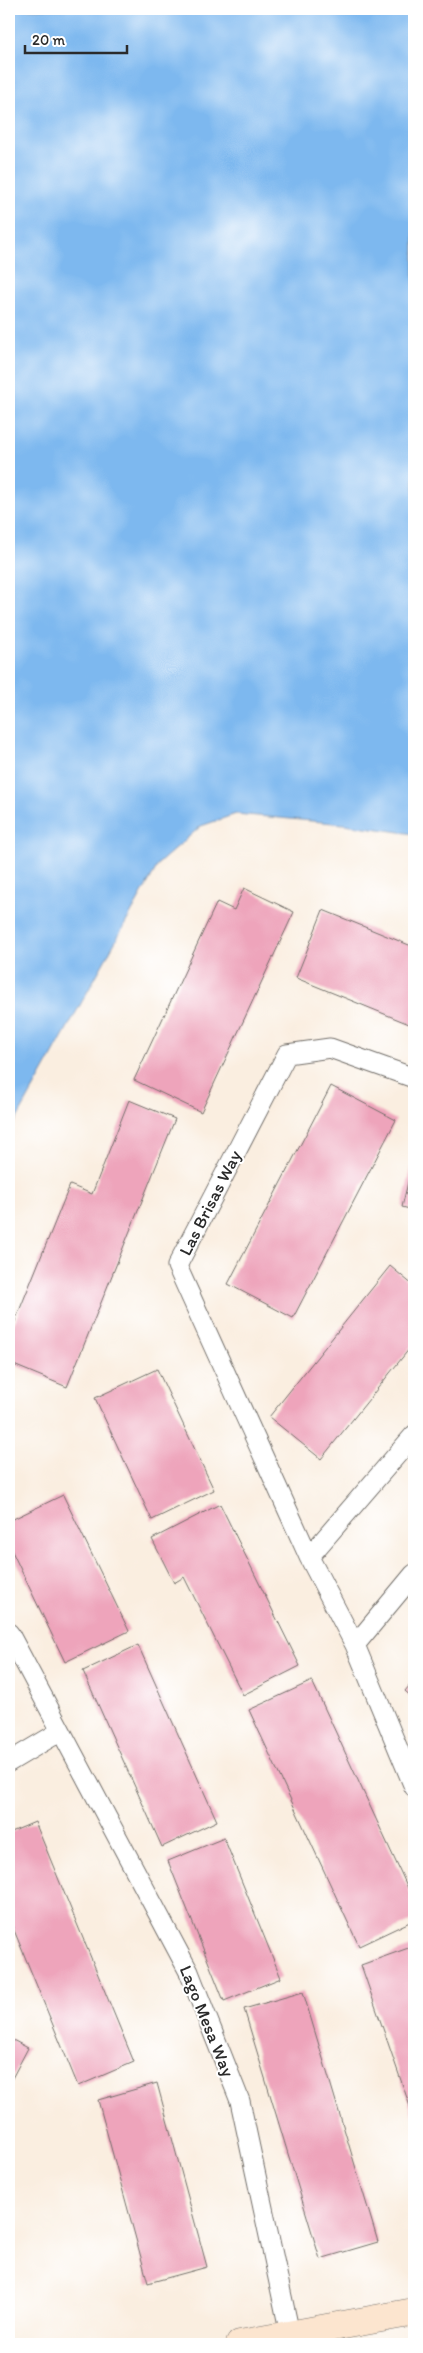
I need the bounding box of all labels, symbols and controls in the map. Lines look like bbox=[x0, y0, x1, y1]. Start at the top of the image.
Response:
scale bar bbox=[25, 22, 128, 54]
text: 20 m bbox=[32, 31, 66, 49]
street label: Las Brisas Way bbox=[174, 1146, 246, 1259]
street label: Lago Mesa Way bbox=[175, 1962, 240, 2080]

